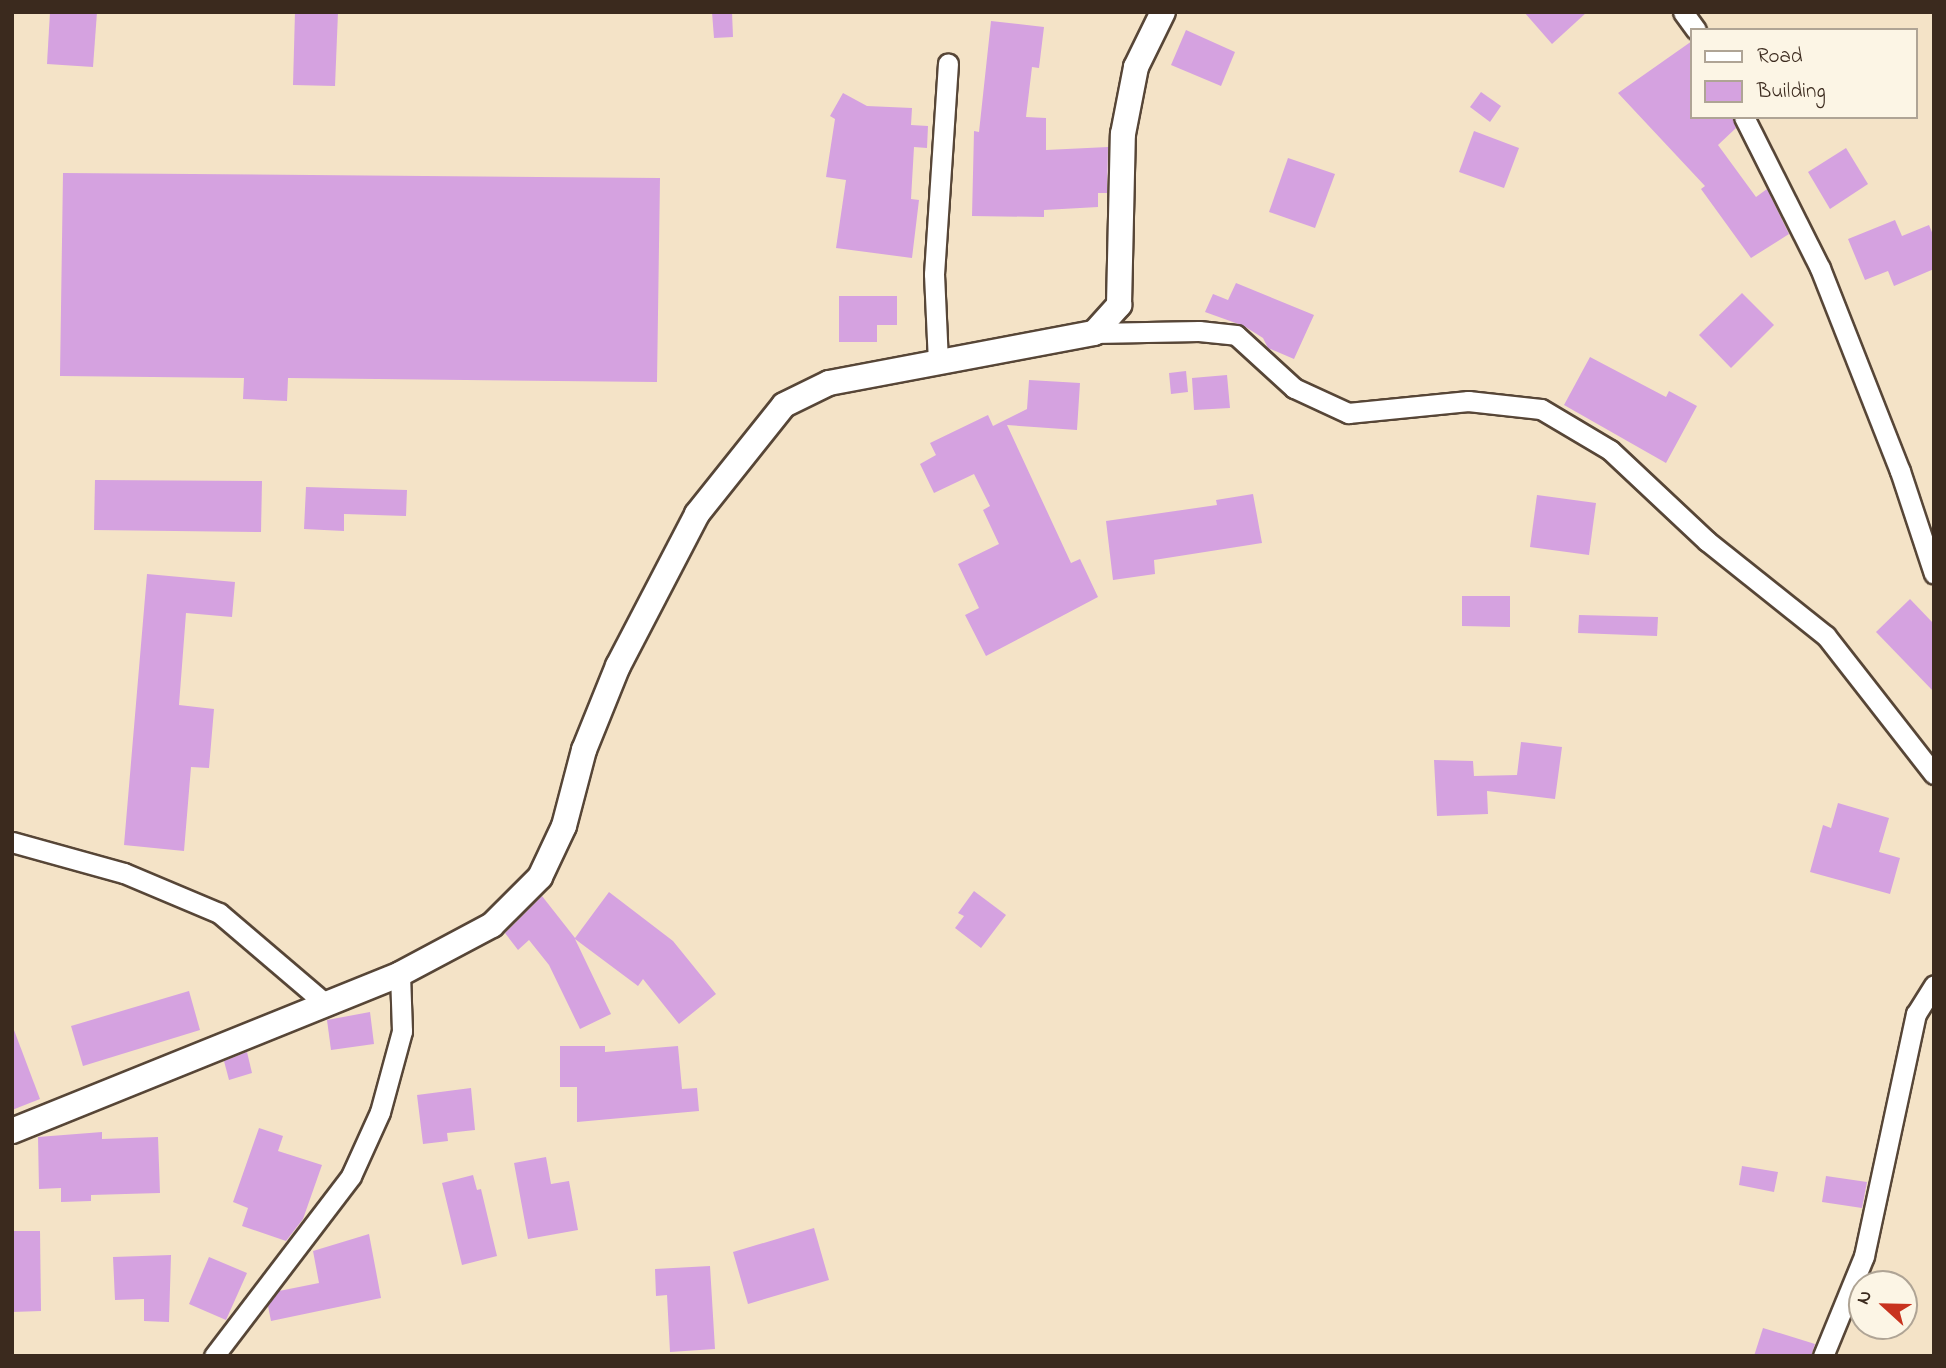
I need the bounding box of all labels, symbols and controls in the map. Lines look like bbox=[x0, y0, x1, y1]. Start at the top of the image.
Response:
legend bbox=[1690, 28, 1918, 119]
text: Road bbox=[1757, 42, 1803, 72]
text: Building bbox=[1757, 77, 1826, 107]
north arrow bbox=[1848, 1270, 1918, 1340]
text: N bbox=[1850, 1287, 1880, 1309]

